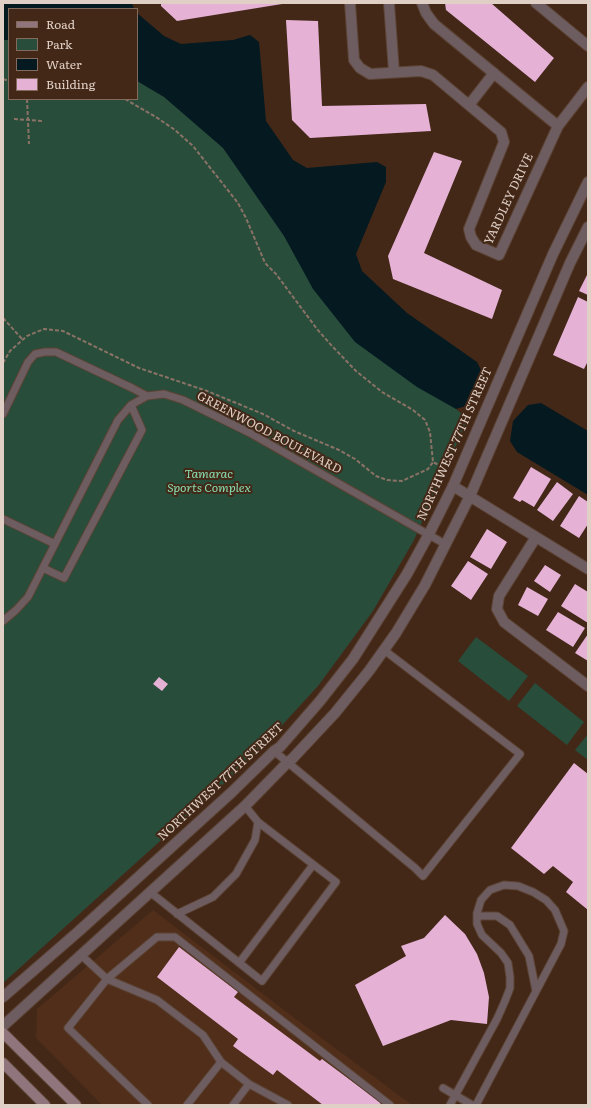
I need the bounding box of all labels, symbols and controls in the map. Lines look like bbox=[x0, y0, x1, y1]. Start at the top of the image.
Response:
legend bbox=[8, 8, 138, 100]
text: Road bbox=[46, 15, 75, 33]
text: Park bbox=[46, 35, 72, 53]
text: Water bbox=[46, 55, 82, 73]
text: Building bbox=[46, 75, 95, 93]
street label: YARDLEY DRIVE bbox=[481, 151, 537, 247]
street label: NORTHWEST 77TH STREET bbox=[415, 365, 495, 523]
street label: GREENWOOD BOULEVARD bbox=[194, 389, 344, 477]
park label: Tamarac Sports Complex bbox=[167, 467, 251, 495]
street label: NORTHWEST 77TH STREET bbox=[155, 720, 287, 844]

